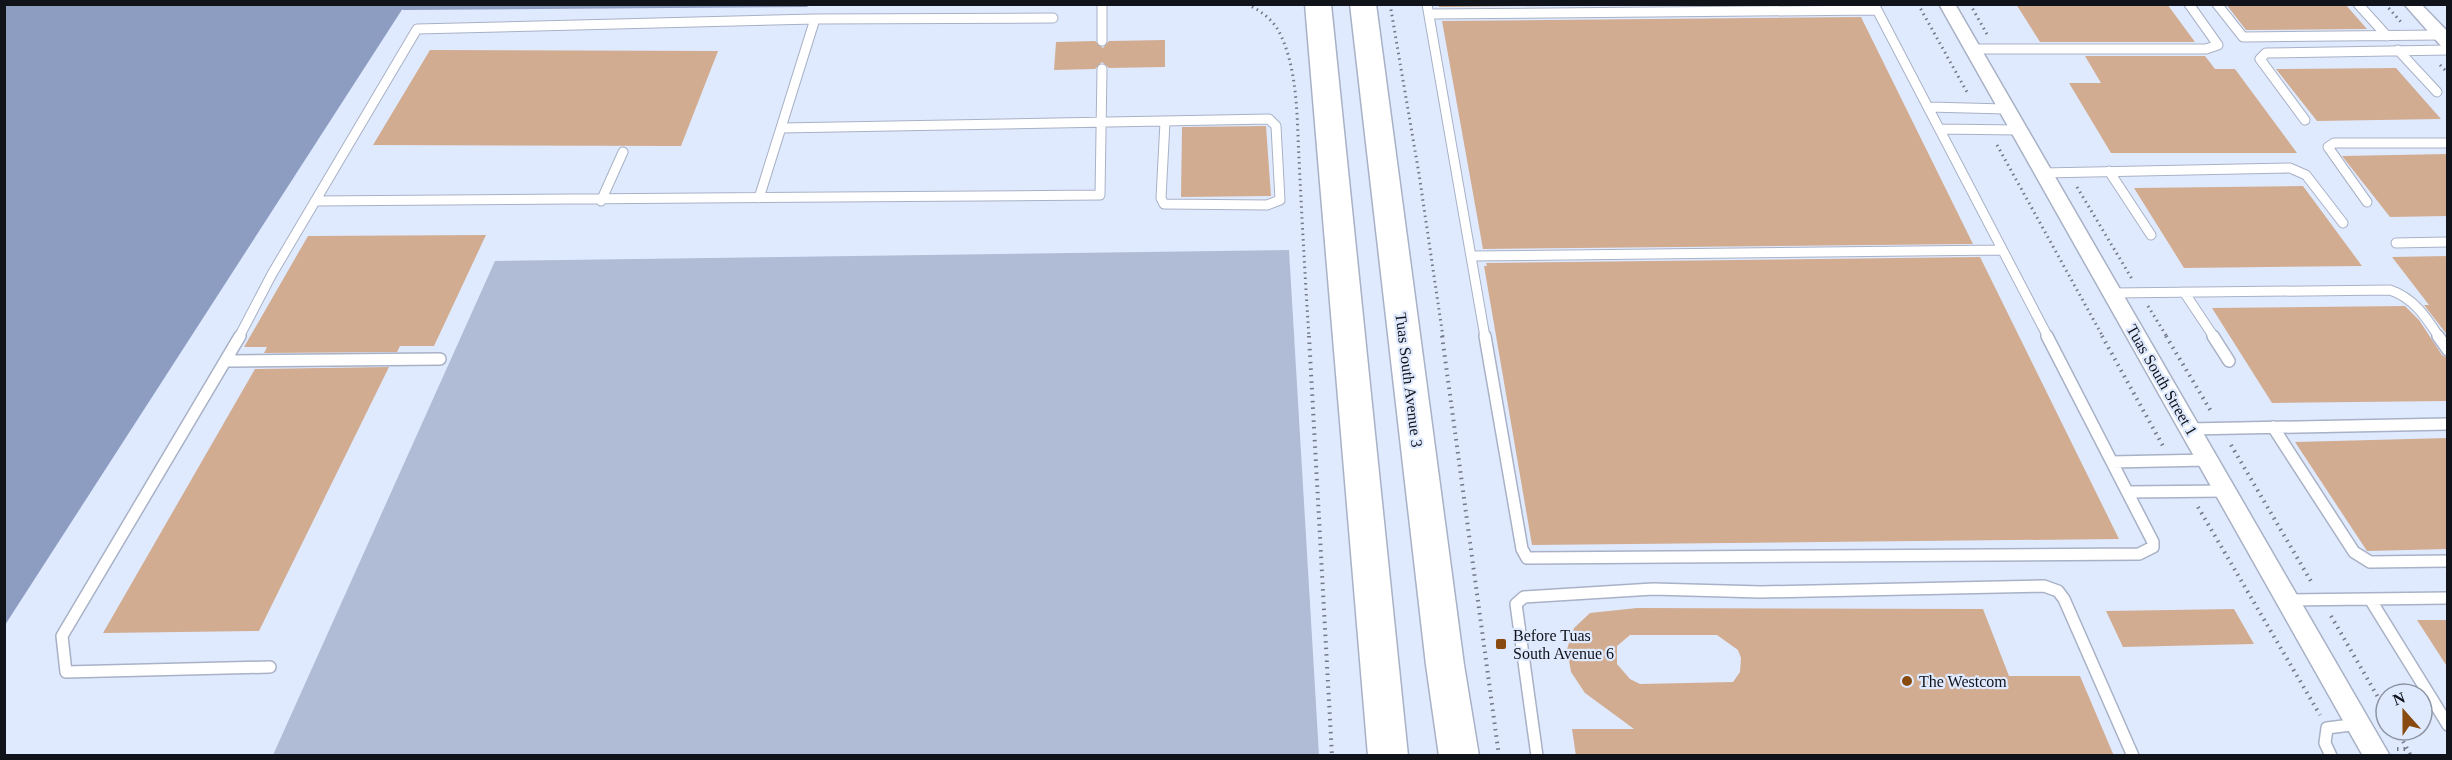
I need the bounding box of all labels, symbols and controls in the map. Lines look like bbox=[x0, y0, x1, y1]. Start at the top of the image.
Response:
street label: Tuas South Avenue 3 bbox=[1392, 312, 1426, 448]
street label: Tuas South Street 1 bbox=[2123, 322, 2201, 438]
place label: Before Tuas South Avenue 6 bbox=[1513, 627, 1614, 662]
marker: Before Tuas South Avenue 6 bbox=[1494, 637, 1508, 651]
place label: The Westcom bbox=[1919, 673, 2007, 690]
marker: The Westcom bbox=[1900, 674, 1914, 688]
north arrow bbox=[2374, 682, 2434, 742]
text: N bbox=[2390, 688, 2408, 708]

